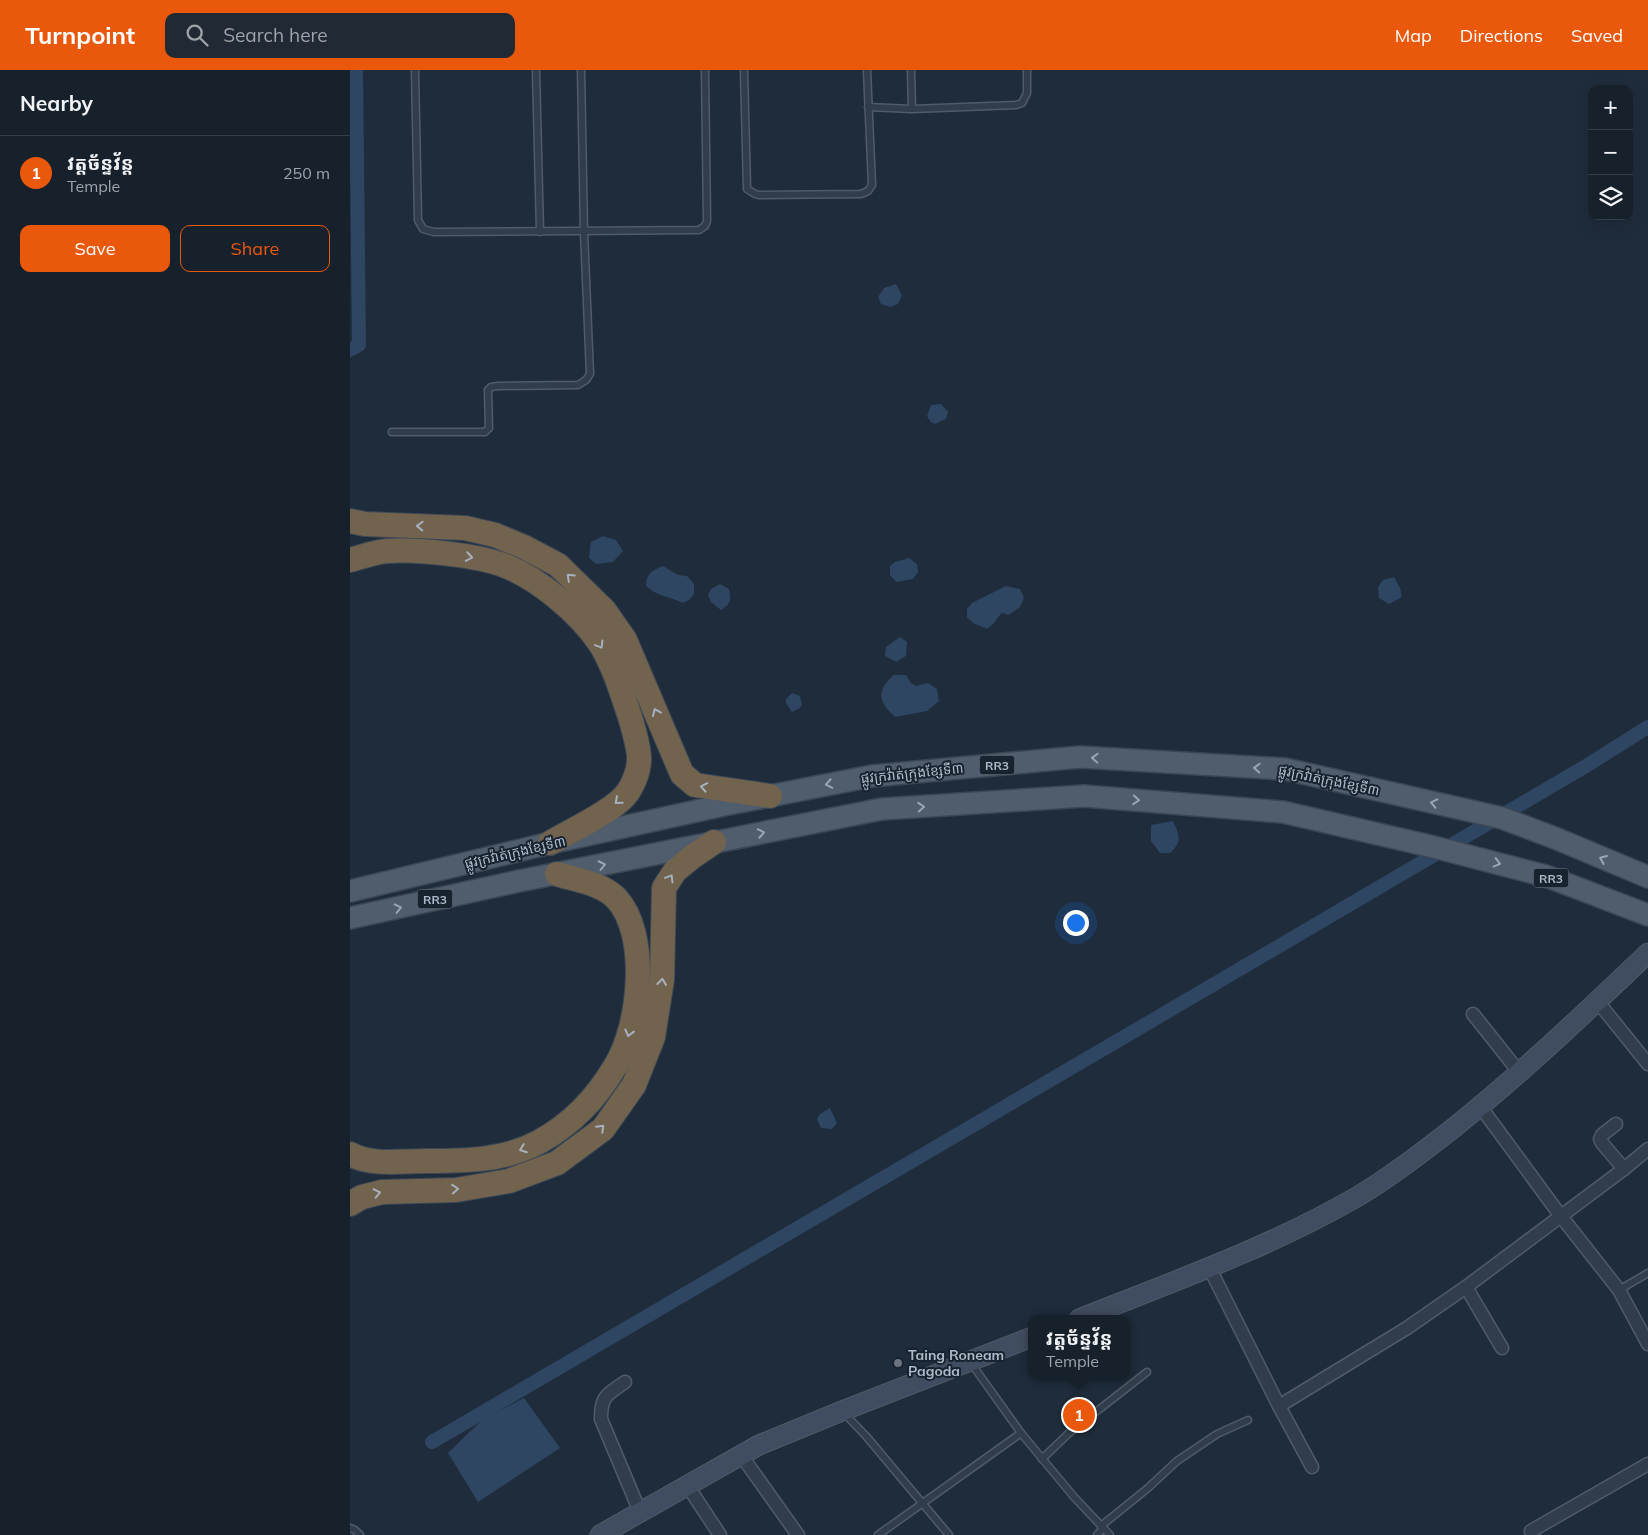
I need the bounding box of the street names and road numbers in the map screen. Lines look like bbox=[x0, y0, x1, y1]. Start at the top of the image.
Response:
road number: RR3 bbox=[980, 756, 1014, 774]
street label: ផ្លូវក្រវ៉ាត់ក្រុងខ្សែទី៣ bbox=[860, 759, 965, 790]
street label: ផ្លូវក្រវ៉ាត់ក្រុងខ្សែទី៣ bbox=[1276, 760, 1381, 803]
street label: ផ្លូវក្រវ៉ាត់ក្រុងខ្សែទី៣ bbox=[463, 832, 568, 875]
road number: RR3 bbox=[1534, 868, 1568, 888]
road number: RR3 bbox=[418, 890, 452, 909]

